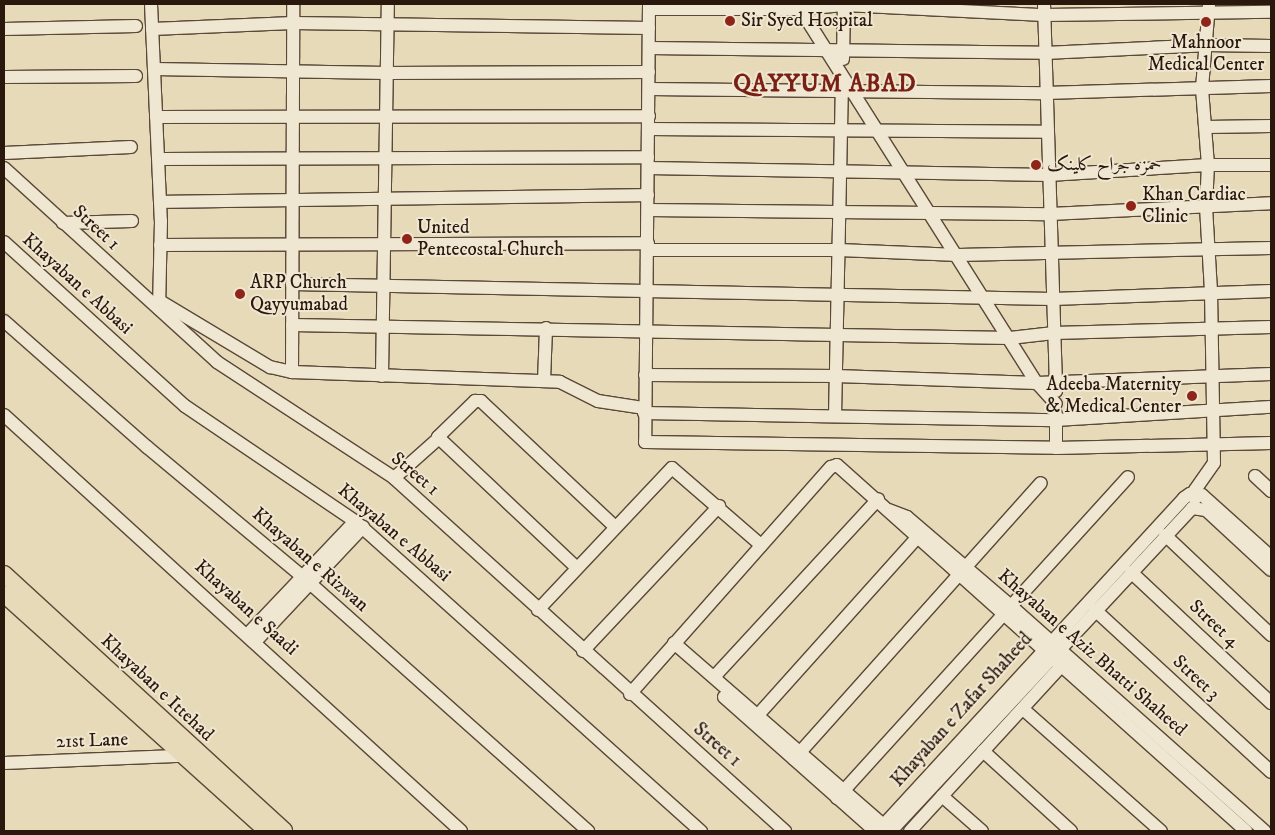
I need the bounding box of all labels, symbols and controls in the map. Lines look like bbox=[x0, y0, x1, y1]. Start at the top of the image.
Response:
place label: Sir Syed Hospital bbox=[741, 10, 873, 32]
marker: Sir Syed Hospital bbox=[723, 14, 737, 28]
marker: Mahnoor Medical Center bbox=[1199, 15, 1213, 29]
place label: Mahnoor Medical Center bbox=[1148, 32, 1264, 76]
district label: QAYYUM ABAD bbox=[732, 71, 918, 99]
place label: حمزہ جراح کلینک bbox=[1047, 154, 1161, 176]
marker: حمزہ جراح کلینک bbox=[1029, 158, 1043, 172]
place label: Khan Cardiac Clinic bbox=[1142, 184, 1246, 228]
marker: Khan Cardiac Clinic bbox=[1124, 199, 1138, 213]
street label: Street 1 bbox=[68, 201, 124, 255]
place label: United Pentecostal Church bbox=[417, 217, 564, 261]
street label: Khayaban e Abbasi bbox=[17, 229, 137, 339]
marker: United Pentecostal Church bbox=[401, 233, 413, 245]
place label: ARP Church Qayyumabad bbox=[250, 272, 348, 316]
marker: ARP Church Qayyumabad bbox=[234, 288, 246, 300]
place label: Adeeba Maternity & Medical Center bbox=[1046, 374, 1181, 418]
marker: Adeeba Maternity & Medical Center bbox=[1185, 389, 1199, 403]
street label: Street 1 bbox=[386, 447, 444, 501]
street label: Khayaban e Abbasi bbox=[333, 479, 455, 587]
street label: Khayaban e Rizwan bbox=[247, 503, 373, 617]
street label: Khayaban e Saadi bbox=[189, 555, 303, 661]
street label: Khayaban e Aziz Bhatti Shaheed bbox=[993, 565, 1191, 741]
street label: Street 4 bbox=[1184, 595, 1244, 653]
street label: Khayaban e Zafar Shaheed bbox=[887, 628, 1037, 792]
street label: Khayaban e Ittehad bbox=[96, 630, 218, 746]
street label: Street 3 bbox=[1168, 651, 1224, 705]
street label: Street 1 bbox=[688, 718, 746, 772]
street label: 21st Lane bbox=[55, 728, 129, 754]

